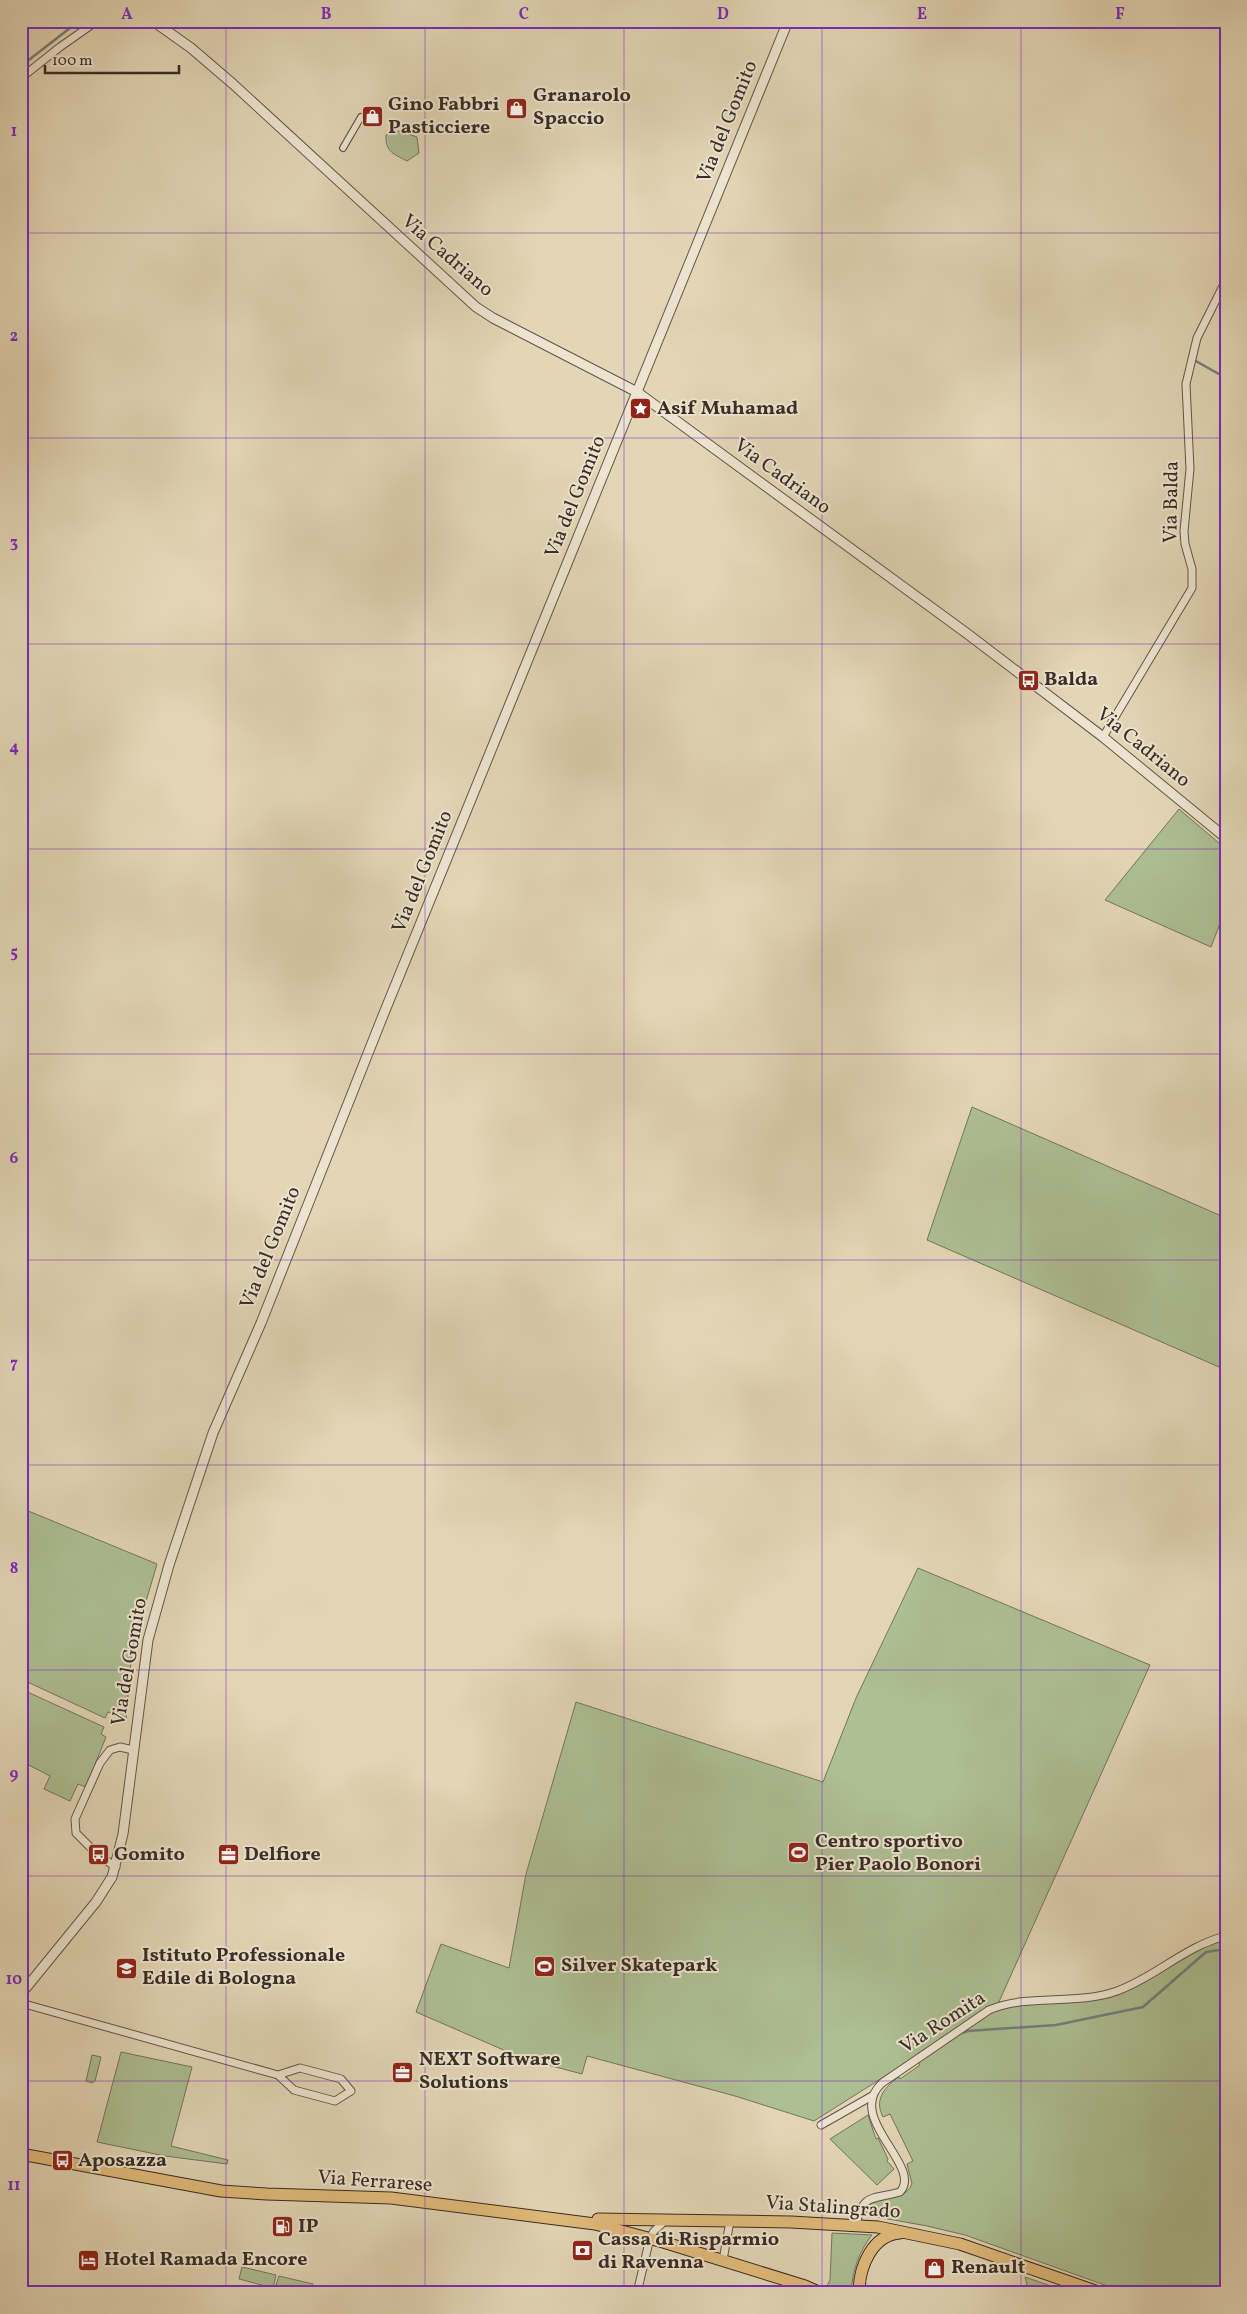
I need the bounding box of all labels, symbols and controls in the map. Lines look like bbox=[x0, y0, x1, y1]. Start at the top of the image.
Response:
text: A bbox=[121, 4, 133, 26]
text: B bbox=[321, 4, 332, 26]
text: C bbox=[519, 4, 529, 26]
text: D bbox=[717, 4, 729, 26]
text: E bbox=[917, 4, 927, 26]
text: F bbox=[1115, 4, 1125, 26]
scale bar bbox=[45, 42, 179, 74]
text: 100 m bbox=[52, 51, 92, 72]
street label: Via del Gomito bbox=[691, 57, 765, 187]
place label: Granarolo Spaccio bbox=[533, 82, 631, 133]
place label: Gino Fabbri Pasticciere bbox=[388, 91, 500, 142]
shop icon: Granarolo Spaccio bbox=[505, 96, 529, 120]
shop icon: Gino Fabbri Pasticciere bbox=[360, 105, 384, 129]
text: 1 bbox=[11, 121, 17, 143]
street label: Via Cadriano bbox=[395, 208, 499, 304]
text: 2 bbox=[10, 326, 18, 348]
place label: Asif Muhamad bbox=[657, 395, 798, 423]
place icon: Asif Muhamad bbox=[629, 397, 653, 421]
street label: Via del Gomito bbox=[539, 432, 613, 562]
street label: Via Cadriano bbox=[728, 432, 836, 522]
street label: Via Balda bbox=[1157, 461, 1187, 543]
text: 3 bbox=[10, 532, 18, 554]
place label: Balda bbox=[1044, 666, 1098, 694]
bus stop icon: Balda bbox=[1016, 668, 1040, 692]
street label: Via Cadriano bbox=[1090, 701, 1196, 795]
text: 4 bbox=[9, 737, 19, 759]
street label: Via del Gomito bbox=[386, 807, 460, 937]
text: 5 bbox=[10, 942, 18, 964]
text: 6 bbox=[10, 1148, 19, 1170]
street label: Via del Gomito bbox=[234, 1183, 308, 1313]
text: 7 bbox=[10, 1353, 18, 1375]
text: 8 bbox=[10, 1558, 18, 1580]
street label: Via del Gomito bbox=[105, 1596, 155, 1728]
text: 9 bbox=[10, 1764, 19, 1786]
place label: Centro sportivo Pier Paolo Bonori bbox=[815, 1828, 981, 1879]
place label: Gomito bbox=[114, 1841, 185, 1869]
place label: Delfiore bbox=[244, 1841, 321, 1869]
sports icon: Centro sportivo Pier Paolo Bonori bbox=[787, 1841, 811, 1865]
bus stop icon: Gomito bbox=[86, 1843, 110, 1867]
office icon: Delfiore bbox=[216, 1843, 240, 1867]
place label: Istituto Professionale Edile di Bologna bbox=[142, 1942, 345, 1993]
place label: Silver Skatepark bbox=[561, 1952, 717, 1980]
sports icon: Silver Skatepark bbox=[533, 1954, 557, 1978]
school or university icon: Istituto Professionale Edile di Bologna bbox=[114, 1956, 138, 1980]
text: 10 bbox=[6, 1969, 22, 1991]
street label: Via Romita bbox=[895, 1985, 991, 2061]
place label: NEXT Software Solutions bbox=[419, 2046, 560, 2097]
office icon: NEXT Software Solutions bbox=[391, 2060, 415, 2084]
place label: Aposazza bbox=[78, 2147, 167, 2175]
bus stop icon: Aposazza bbox=[50, 2149, 74, 2173]
street label: Via Ferrarese bbox=[317, 2164, 433, 2200]
text: 11 bbox=[8, 2175, 20, 2197]
street label: Via Stalingrado bbox=[765, 2189, 901, 2227]
place label: IP bbox=[298, 2213, 319, 2241]
fuel station icon: IP bbox=[270, 2215, 294, 2239]
place label: Cassa di Risparmio di Ravenna bbox=[598, 2226, 779, 2277]
bank icon: Cassa di Risparmio di Ravenna bbox=[570, 2239, 594, 2263]
place label: Hotel Ramada Encore bbox=[104, 2246, 308, 2274]
hotel icon: Hotel Ramada Encore bbox=[76, 2248, 100, 2272]
place label: Renault bbox=[951, 2254, 1026, 2282]
shop icon: Renault bbox=[923, 2256, 947, 2280]

